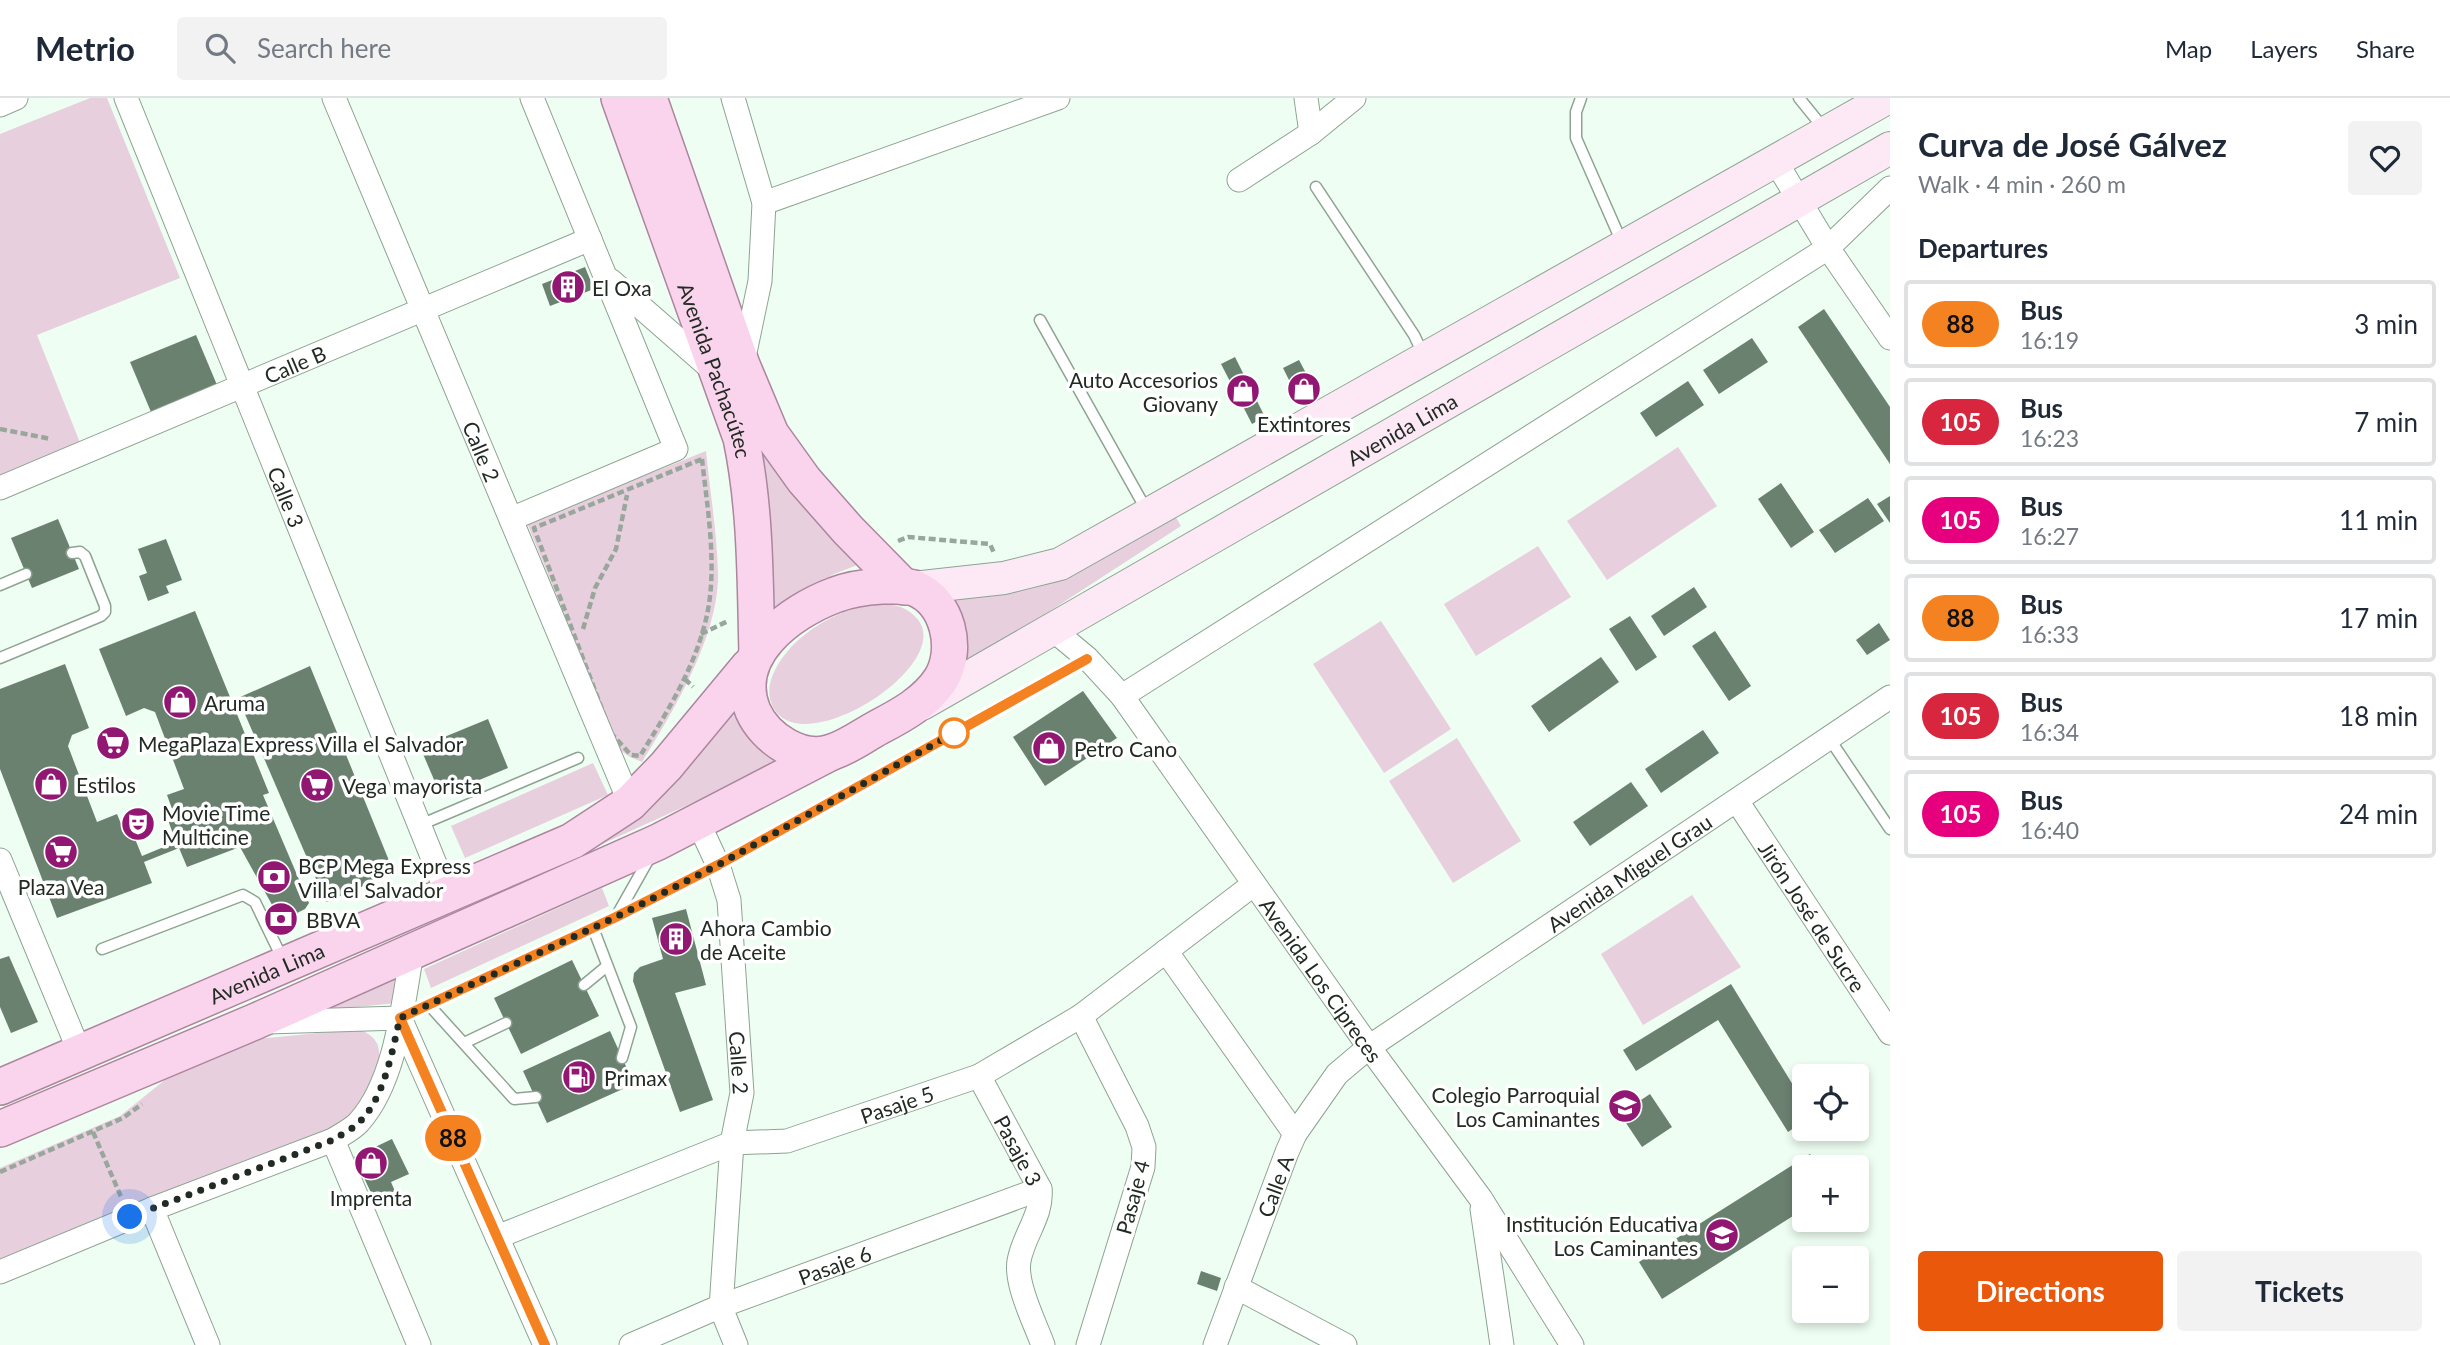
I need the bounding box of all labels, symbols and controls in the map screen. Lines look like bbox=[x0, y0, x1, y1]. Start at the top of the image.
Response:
search box bbox=[177, 17, 667, 80]
text: Metrio bbox=[35, 28, 135, 68]
icon: search bbox=[201, 29, 239, 67]
text: Search here bbox=[257, 32, 391, 64]
text: Map bbox=[2165, 34, 2212, 63]
text: Layers bbox=[2250, 34, 2318, 63]
text: Share bbox=[2356, 34, 2415, 63]
button: heart bbox=[2348, 121, 2422, 195]
text: Curva de José Gálvez bbox=[1918, 124, 2227, 164]
text: Walk · 4 min · 260 m bbox=[1918, 170, 2126, 198]
text: Departures bbox=[1918, 232, 2048, 264]
building icon: El Oxa bbox=[549, 268, 587, 306]
place label: El Oxa bbox=[592, 275, 652, 300]
street label: Avenida Pachacútec bbox=[674, 279, 757, 460]
text: Bus bbox=[2020, 294, 2063, 326]
text: 3 min bbox=[2354, 308, 2418, 340]
text: 88 bbox=[1947, 309, 1974, 338]
text: 16:19 bbox=[2020, 326, 2079, 354]
street label: Calle B bbox=[260, 340, 329, 388]
place label: Auto Accesorios Giovany bbox=[1069, 367, 1218, 416]
shop icon: Extintores bbox=[1285, 370, 1323, 408]
shop icon: Auto Accesorios Giovany bbox=[1224, 372, 1262, 410]
street label: Avenida Lima bbox=[1342, 387, 1461, 470]
text: Bus bbox=[2020, 392, 2063, 424]
text: 7 min bbox=[2354, 406, 2418, 438]
text: 105 bbox=[1940, 407, 1981, 436]
place label: Extintores bbox=[1257, 411, 1351, 436]
street label: Calle 2 bbox=[459, 417, 506, 485]
text: 16:23 bbox=[2020, 424, 2079, 452]
street label: Calle 3 bbox=[264, 463, 310, 531]
text: Bus bbox=[2020, 490, 2063, 522]
text: 11 min bbox=[2339, 504, 2418, 536]
text: 105 bbox=[1940, 505, 1981, 534]
text: 16:27 bbox=[2020, 522, 2079, 550]
text: Bus bbox=[2020, 588, 2063, 620]
text: 17 min bbox=[2339, 602, 2418, 634]
text: 88 bbox=[1947, 603, 1974, 632]
text: 16:33 bbox=[2020, 620, 2079, 648]
shop icon: Aruma bbox=[161, 683, 199, 721]
text: Bus bbox=[2020, 686, 2063, 718]
place label: Aruma bbox=[204, 690, 265, 715]
text: 18 min bbox=[2339, 700, 2418, 732]
text: 105 bbox=[1940, 701, 1981, 730]
unlabelled marker bbox=[939, 718, 969, 748]
text: 16:34 bbox=[2020, 718, 2079, 746]
supermarket icon: MegaPlaza Express Villa el Salvador bbox=[94, 724, 132, 762]
shop icon: Petro Cano bbox=[1030, 729, 1068, 767]
place label: MegaPlaza Express Villa el Salvador bbox=[138, 731, 464, 756]
place label: Petro Cano bbox=[1074, 736, 1177, 761]
shop icon: Estilos bbox=[32, 765, 70, 803]
supermarket icon: Vega mayorista bbox=[298, 766, 336, 804]
place label: Estilos bbox=[76, 772, 136, 797]
place label: Vega mayorista bbox=[342, 773, 482, 798]
text: Bus bbox=[2020, 784, 2063, 816]
text: 24 min bbox=[2339, 798, 2418, 830]
text: 105 bbox=[1940, 799, 1981, 828]
place label: Movie Time Multicine bbox=[162, 800, 270, 849]
theatre icon: Movie Time Multicine bbox=[119, 805, 157, 843]
street label: Avenida Miguel Grau bbox=[1542, 808, 1716, 936]
text: 16:40 bbox=[2020, 816, 2079, 844]
supermarket icon: Plaza Vea bbox=[42, 833, 80, 871]
street label: Jirón José de Sucre bbox=[1754, 836, 1872, 996]
place label: BCP Mega Express Villa el Salvador bbox=[298, 853, 471, 902]
bank icon: BCP Mega Express Villa el Salvador bbox=[255, 858, 293, 896]
place label: Plaza Vea bbox=[18, 874, 104, 899]
street label: Avenida Los Cipreces bbox=[1255, 893, 1388, 1067]
bank icon: BBVA bbox=[262, 900, 300, 938]
place label: BBVA bbox=[306, 907, 361, 932]
place label: Ahora Cambio de Aceite bbox=[700, 915, 832, 964]
building icon: Ahora Cambio de Aceite bbox=[657, 920, 695, 958]
street label: Avenida Lima bbox=[205, 937, 328, 1008]
street label: Calle 2 bbox=[725, 1030, 755, 1095]
fuel station icon: Primax bbox=[560, 1058, 598, 1096]
map controls bbox=[1792, 1064, 1869, 1323]
button: locate bbox=[1792, 1064, 1869, 1141]
place label: Primax bbox=[604, 1065, 668, 1090]
street label: Pasaje 5 bbox=[857, 1080, 937, 1128]
place label: Colegio Parroquial Los Caminantes bbox=[1432, 1082, 1600, 1131]
school or university icon: Colegio Parroquial Los Caminantes bbox=[1606, 1087, 1644, 1125]
street label: Pasaje 3 bbox=[990, 1111, 1048, 1189]
line badge: 88 bbox=[421, 1115, 484, 1161]
text: 88 bbox=[439, 1123, 467, 1152]
shop icon: Imprenta bbox=[352, 1144, 390, 1182]
street label: Calle A bbox=[1251, 1150, 1298, 1220]
button: + bbox=[1792, 1155, 1869, 1232]
street label: Pasaje 4 bbox=[1110, 1157, 1154, 1237]
place label: Imprenta bbox=[330, 1185, 412, 1210]
your location bbox=[112, 1199, 147, 1234]
place label: Institución Educativa Los Caminantes bbox=[1506, 1211, 1698, 1260]
school or university icon: Institución Educativa Los Caminantes bbox=[1703, 1216, 1741, 1254]
street label: Pasaje 6 bbox=[795, 1240, 874, 1289]
button: − bbox=[1792, 1246, 1869, 1323]
button: Directions bbox=[1918, 1251, 2163, 1331]
button: Tickets bbox=[2177, 1251, 2422, 1331]

